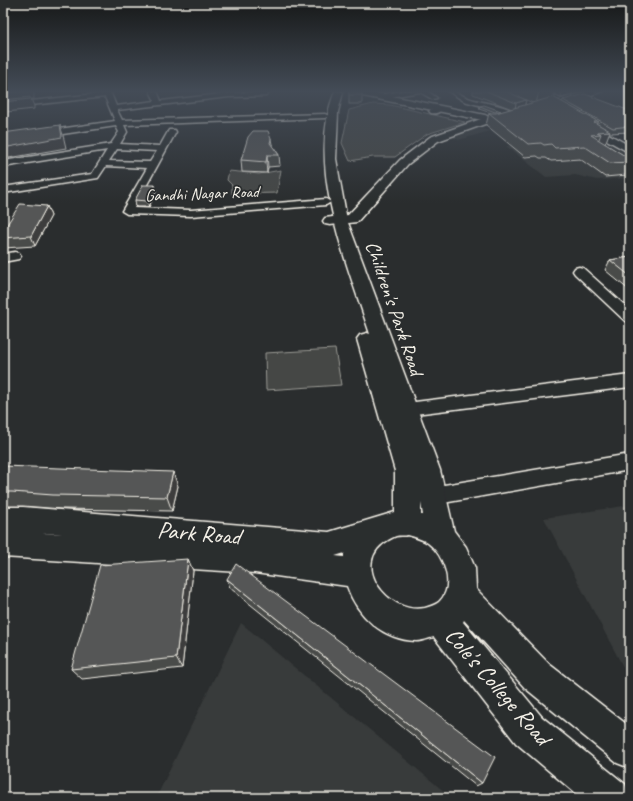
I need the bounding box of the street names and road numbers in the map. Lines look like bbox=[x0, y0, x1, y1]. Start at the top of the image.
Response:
street label: Gandhi Nagar Road bbox=[145, 181, 262, 206]
street label: Children's Park Road bbox=[360, 238, 430, 381]
street label: Park Road bbox=[156, 514, 245, 552]
street label: Cole's College Road bbox=[439, 621, 560, 754]

